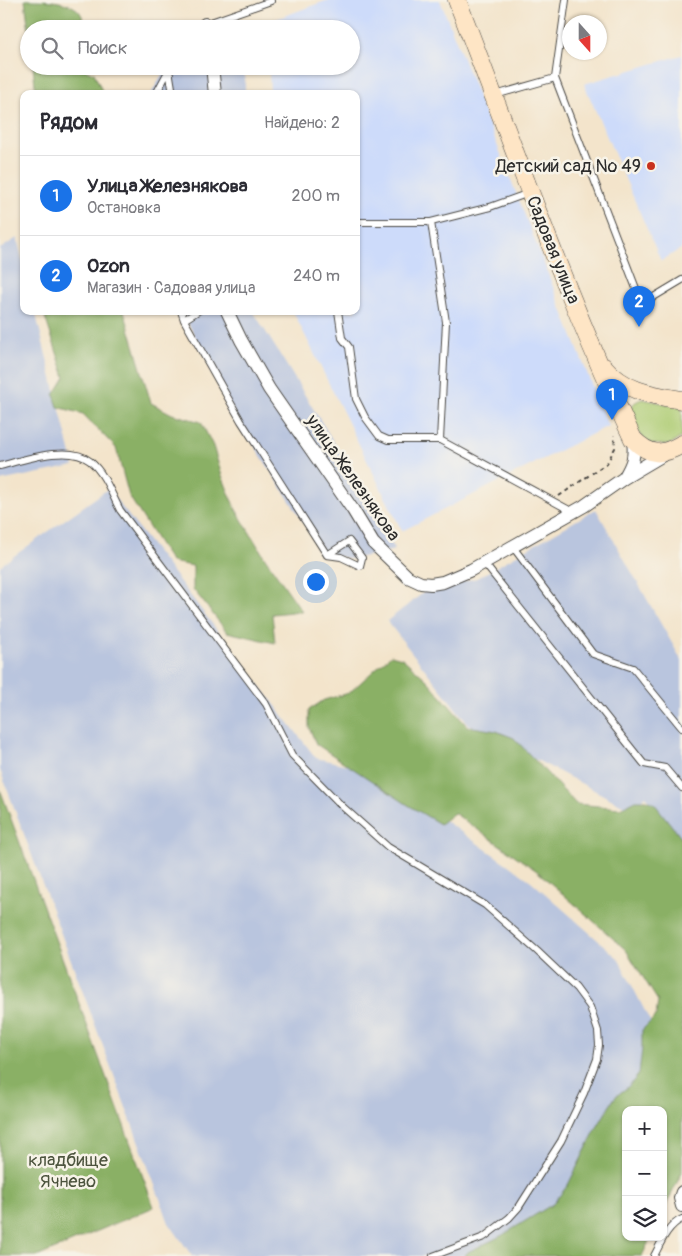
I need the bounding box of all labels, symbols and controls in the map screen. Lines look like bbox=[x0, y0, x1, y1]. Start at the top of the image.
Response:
north arrow bbox=[562, 15, 607, 60]
search box bbox=[20, 20, 360, 75]
icon: search bbox=[38, 34, 66, 62]
text: Поиск bbox=[78, 36, 128, 60]
text: Рядом bbox=[40, 109, 98, 136]
text: Найдено: 2 bbox=[264, 113, 340, 133]
place label: Детский сад № 49 bbox=[495, 155, 641, 178]
marker: Детский сад № 49 bbox=[645, 160, 657, 172]
text: Улица Железнякова bbox=[87, 174, 248, 198]
text: 1 bbox=[53, 186, 59, 206]
text: 200 m bbox=[292, 186, 340, 206]
street label: Садовая улица bbox=[521, 193, 585, 307]
text: Остановка bbox=[87, 198, 161, 218]
text: Ozon bbox=[87, 254, 130, 278]
text: 2 bbox=[52, 266, 60, 286]
text: 240 m bbox=[293, 266, 340, 286]
text: Магазин · Садовая улица bbox=[87, 278, 255, 298]
pin: 2 bbox=[623, 286, 655, 327]
pin: 1 bbox=[596, 379, 628, 420]
street label: улица Железнякова bbox=[300, 410, 405, 546]
your location bbox=[303, 569, 329, 595]
map controls bbox=[622, 1106, 667, 1241]
button: + bbox=[622, 1106, 667, 1151]
park label: кладбище Ячнево bbox=[28, 1149, 108, 1193]
button: − bbox=[622, 1151, 667, 1196]
button: layers bbox=[622, 1196, 667, 1241]

